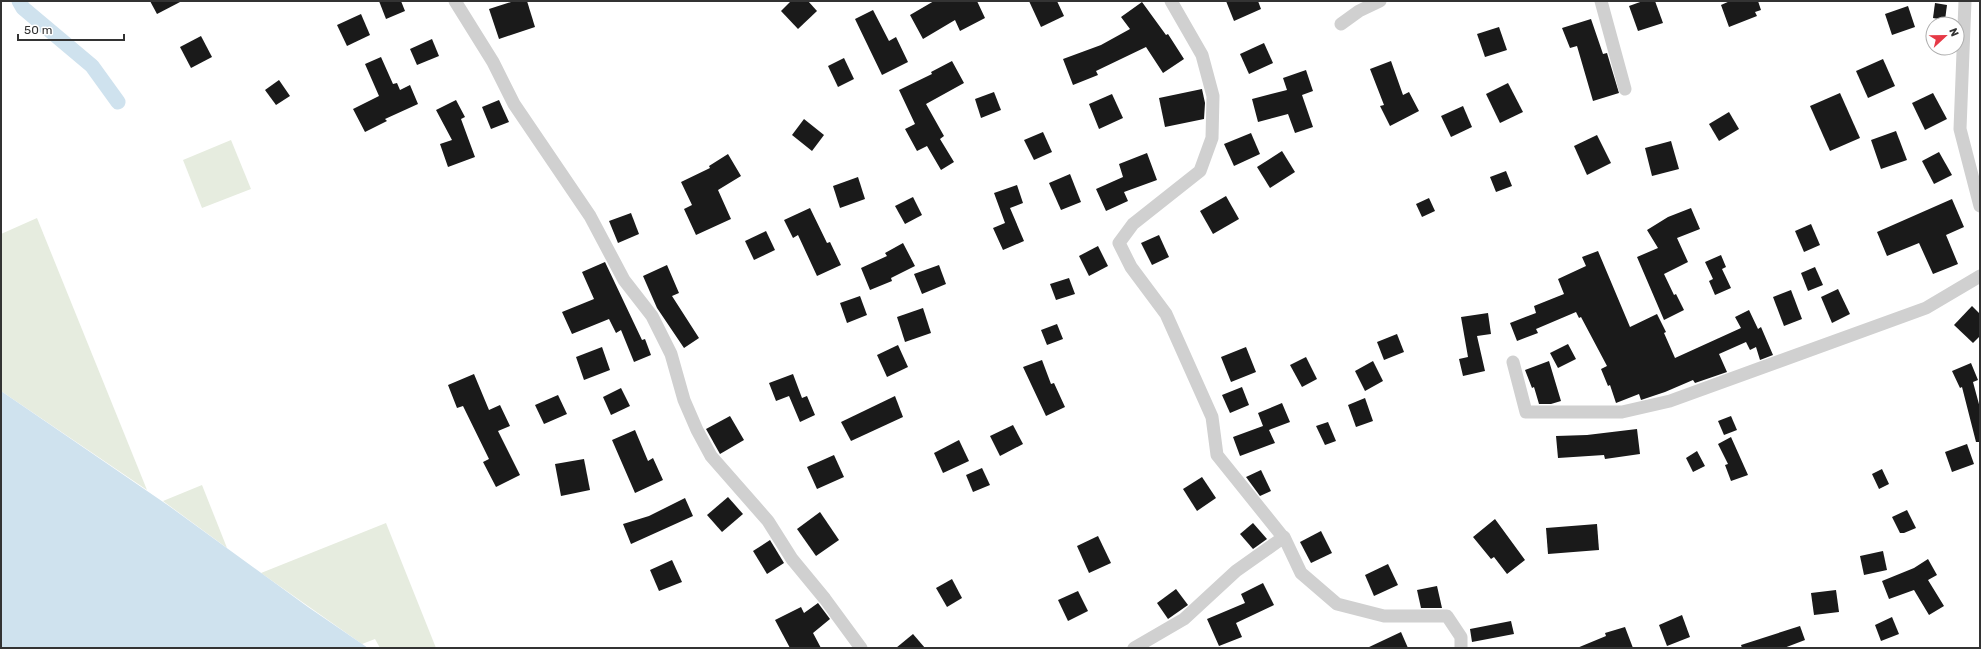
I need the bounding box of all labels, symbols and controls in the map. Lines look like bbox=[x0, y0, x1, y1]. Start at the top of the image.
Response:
scale bar bbox=[18, 16, 124, 42]
north arrow bbox=[1925, 16, 1965, 56]
text: 50 m bbox=[24, 23, 52, 37]
text: N bbox=[1946, 26, 1961, 39]

